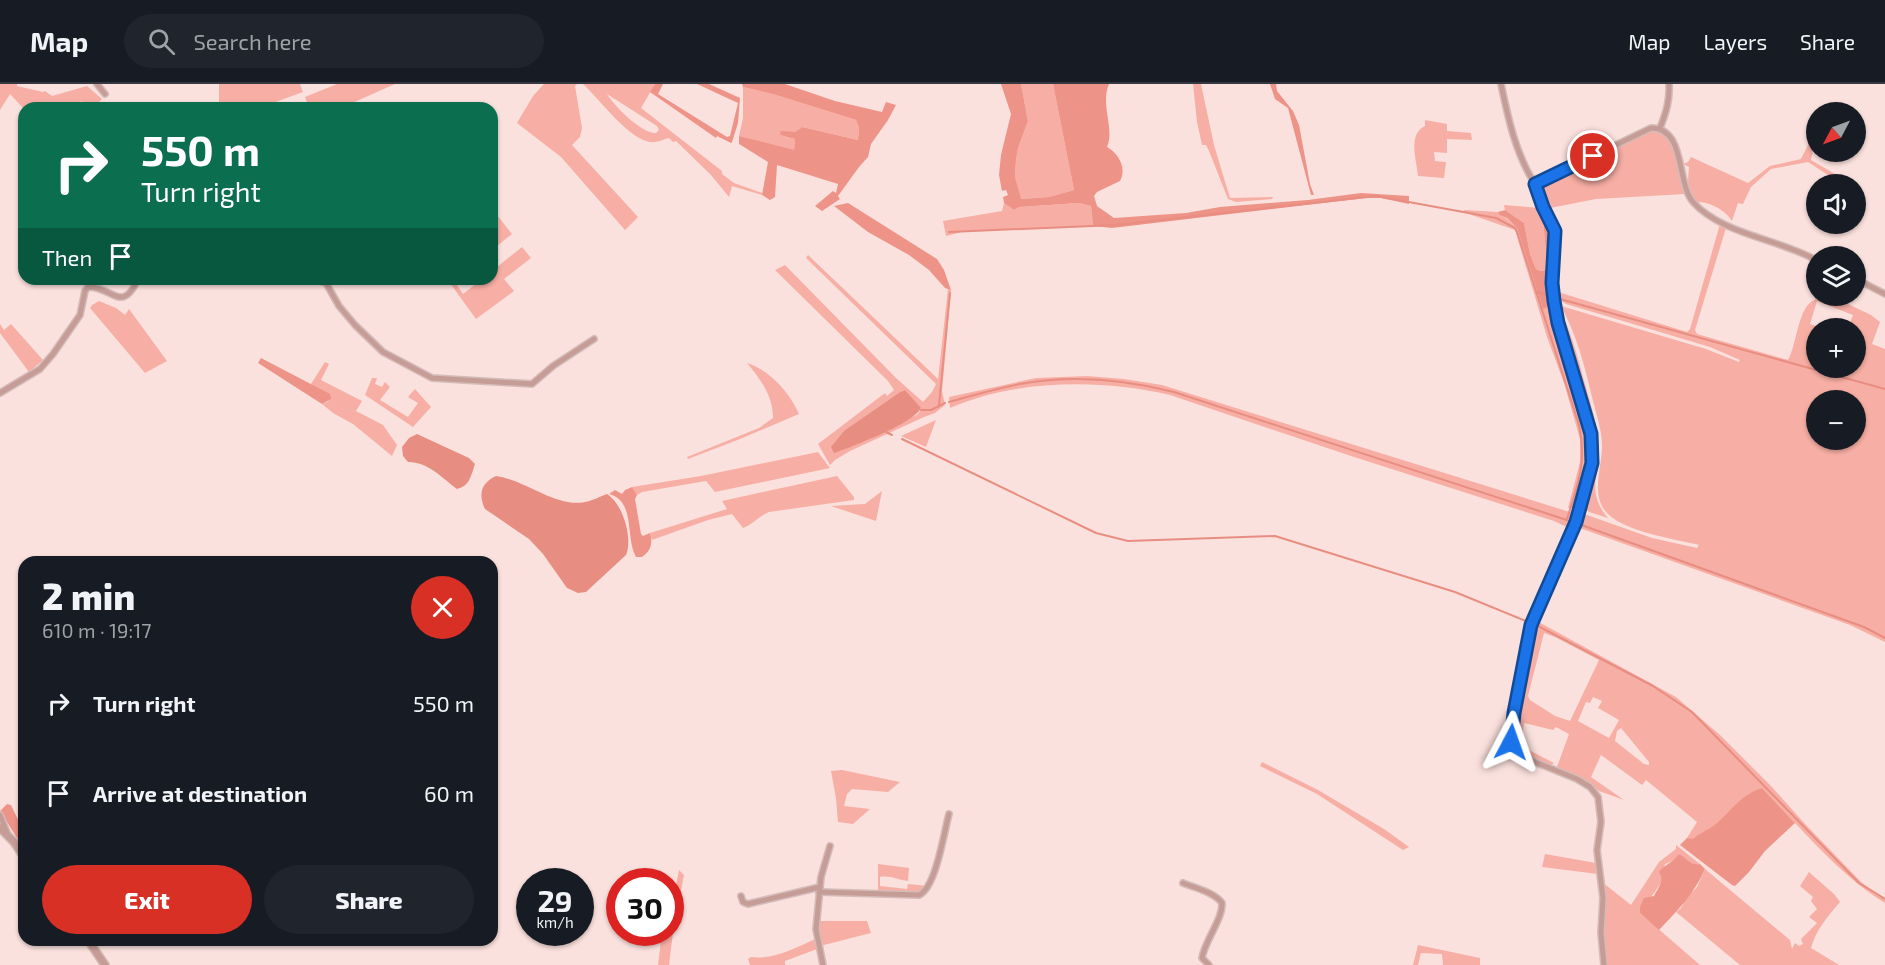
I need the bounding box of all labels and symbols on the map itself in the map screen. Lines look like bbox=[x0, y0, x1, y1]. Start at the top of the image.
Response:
north arrow bbox=[1806, 102, 1866, 162]
pin bbox=[1567, 130, 1618, 181]
position arrow bbox=[1479, 710, 1543, 774]
speed limit sign: 30 bbox=[606, 868, 684, 946]

